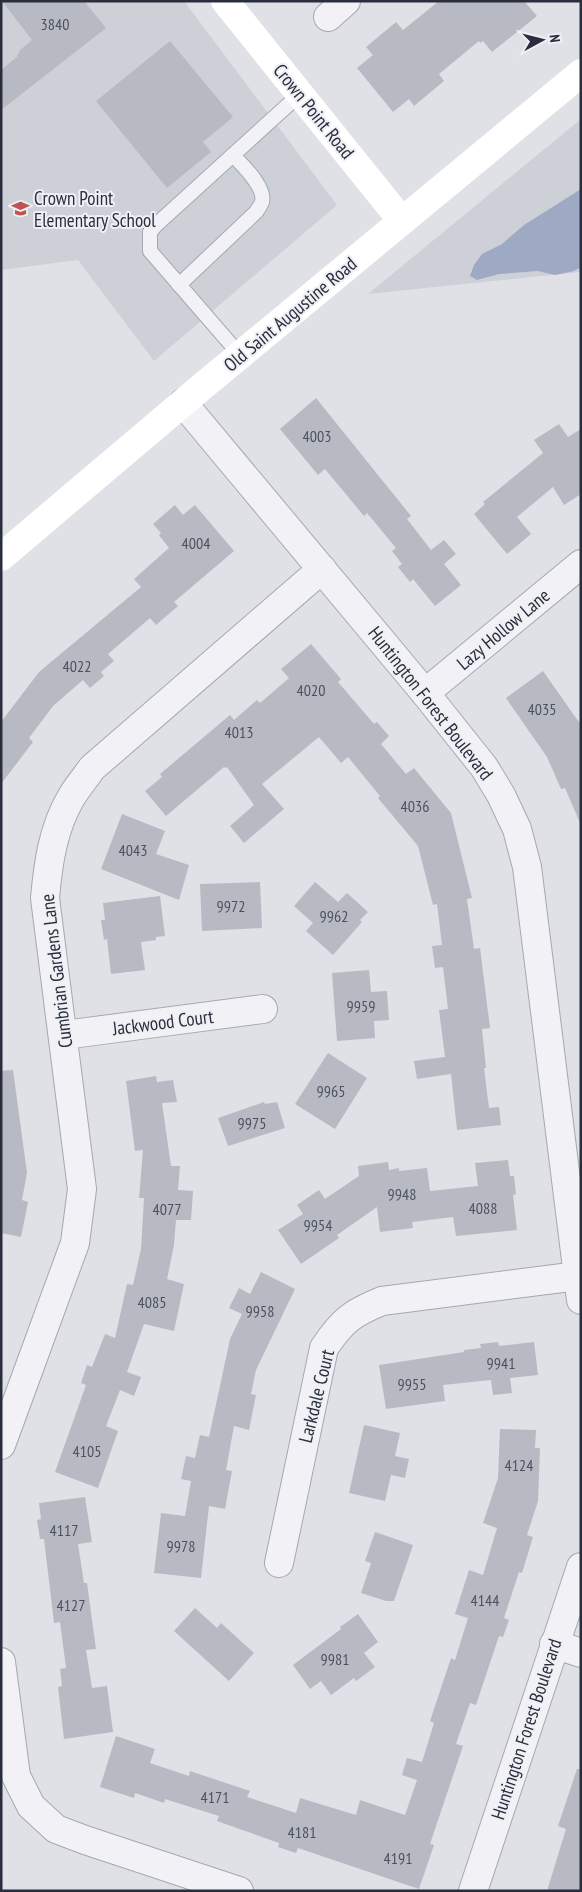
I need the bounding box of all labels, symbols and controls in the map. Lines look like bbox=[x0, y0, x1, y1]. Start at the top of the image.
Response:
house number: 3840 bbox=[41, 14, 69, 34]
north arrow bbox=[517, 15, 567, 65]
text: N bbox=[546, 34, 564, 43]
street label: Crown Point Road bbox=[268, 59, 360, 163]
place label: Crown Point Elementary School bbox=[34, 186, 156, 232]
school or university icon: Crown Point Elementary School bbox=[10, 199, 30, 219]
street label: Old Saint Augustine Road bbox=[219, 251, 361, 377]
house number: 4003 bbox=[303, 426, 331, 446]
house number: 4004 bbox=[182, 533, 210, 553]
street label: Lazy Hollow Lane bbox=[452, 583, 555, 675]
street label: Huntington Forest Boulevard bbox=[363, 621, 499, 785]
house number: 4022 bbox=[63, 656, 91, 676]
house number: 4020 bbox=[297, 680, 325, 700]
house number: 4035 bbox=[528, 699, 556, 719]
house number: 4013 bbox=[225, 722, 253, 742]
house number: 4036 bbox=[401, 796, 429, 816]
house number: 4043 bbox=[119, 840, 147, 860]
street label: Cumbrian Gardens Lane bbox=[35, 892, 77, 1049]
house number: 9972 bbox=[217, 896, 245, 916]
house number: 9962 bbox=[320, 906, 348, 926]
house number: 9959 bbox=[347, 996, 375, 1016]
street label: Jackwood Court bbox=[110, 1004, 216, 1040]
house number: 9965 bbox=[317, 1081, 345, 1101]
house number: 9975 bbox=[238, 1113, 266, 1133]
house number: 9948 bbox=[388, 1184, 416, 1204]
house number: 4088 bbox=[469, 1198, 497, 1218]
house number: 4077 bbox=[153, 1199, 181, 1219]
house number: 9954 bbox=[304, 1215, 332, 1235]
house number: 4085 bbox=[138, 1292, 166, 1312]
house number: 9958 bbox=[246, 1301, 274, 1321]
street label: Larkdale Court bbox=[293, 1346, 339, 1445]
house number: 9941 bbox=[487, 1353, 515, 1373]
house number: 9955 bbox=[398, 1374, 426, 1394]
house number: 4105 bbox=[73, 1441, 101, 1461]
house number: 4124 bbox=[505, 1455, 533, 1475]
house number: 4117 bbox=[50, 1520, 78, 1540]
house number: 9978 bbox=[167, 1536, 195, 1556]
house number: 4144 bbox=[471, 1590, 499, 1610]
house number: 4127 bbox=[57, 1595, 85, 1615]
street label: Huntington Forest Boulevard bbox=[485, 1635, 567, 1823]
house number: 9981 bbox=[321, 1649, 349, 1669]
house number: 4171 bbox=[201, 1787, 229, 1807]
house number: 4181 bbox=[288, 1822, 316, 1842]
house number: 4191 bbox=[384, 1848, 412, 1868]

